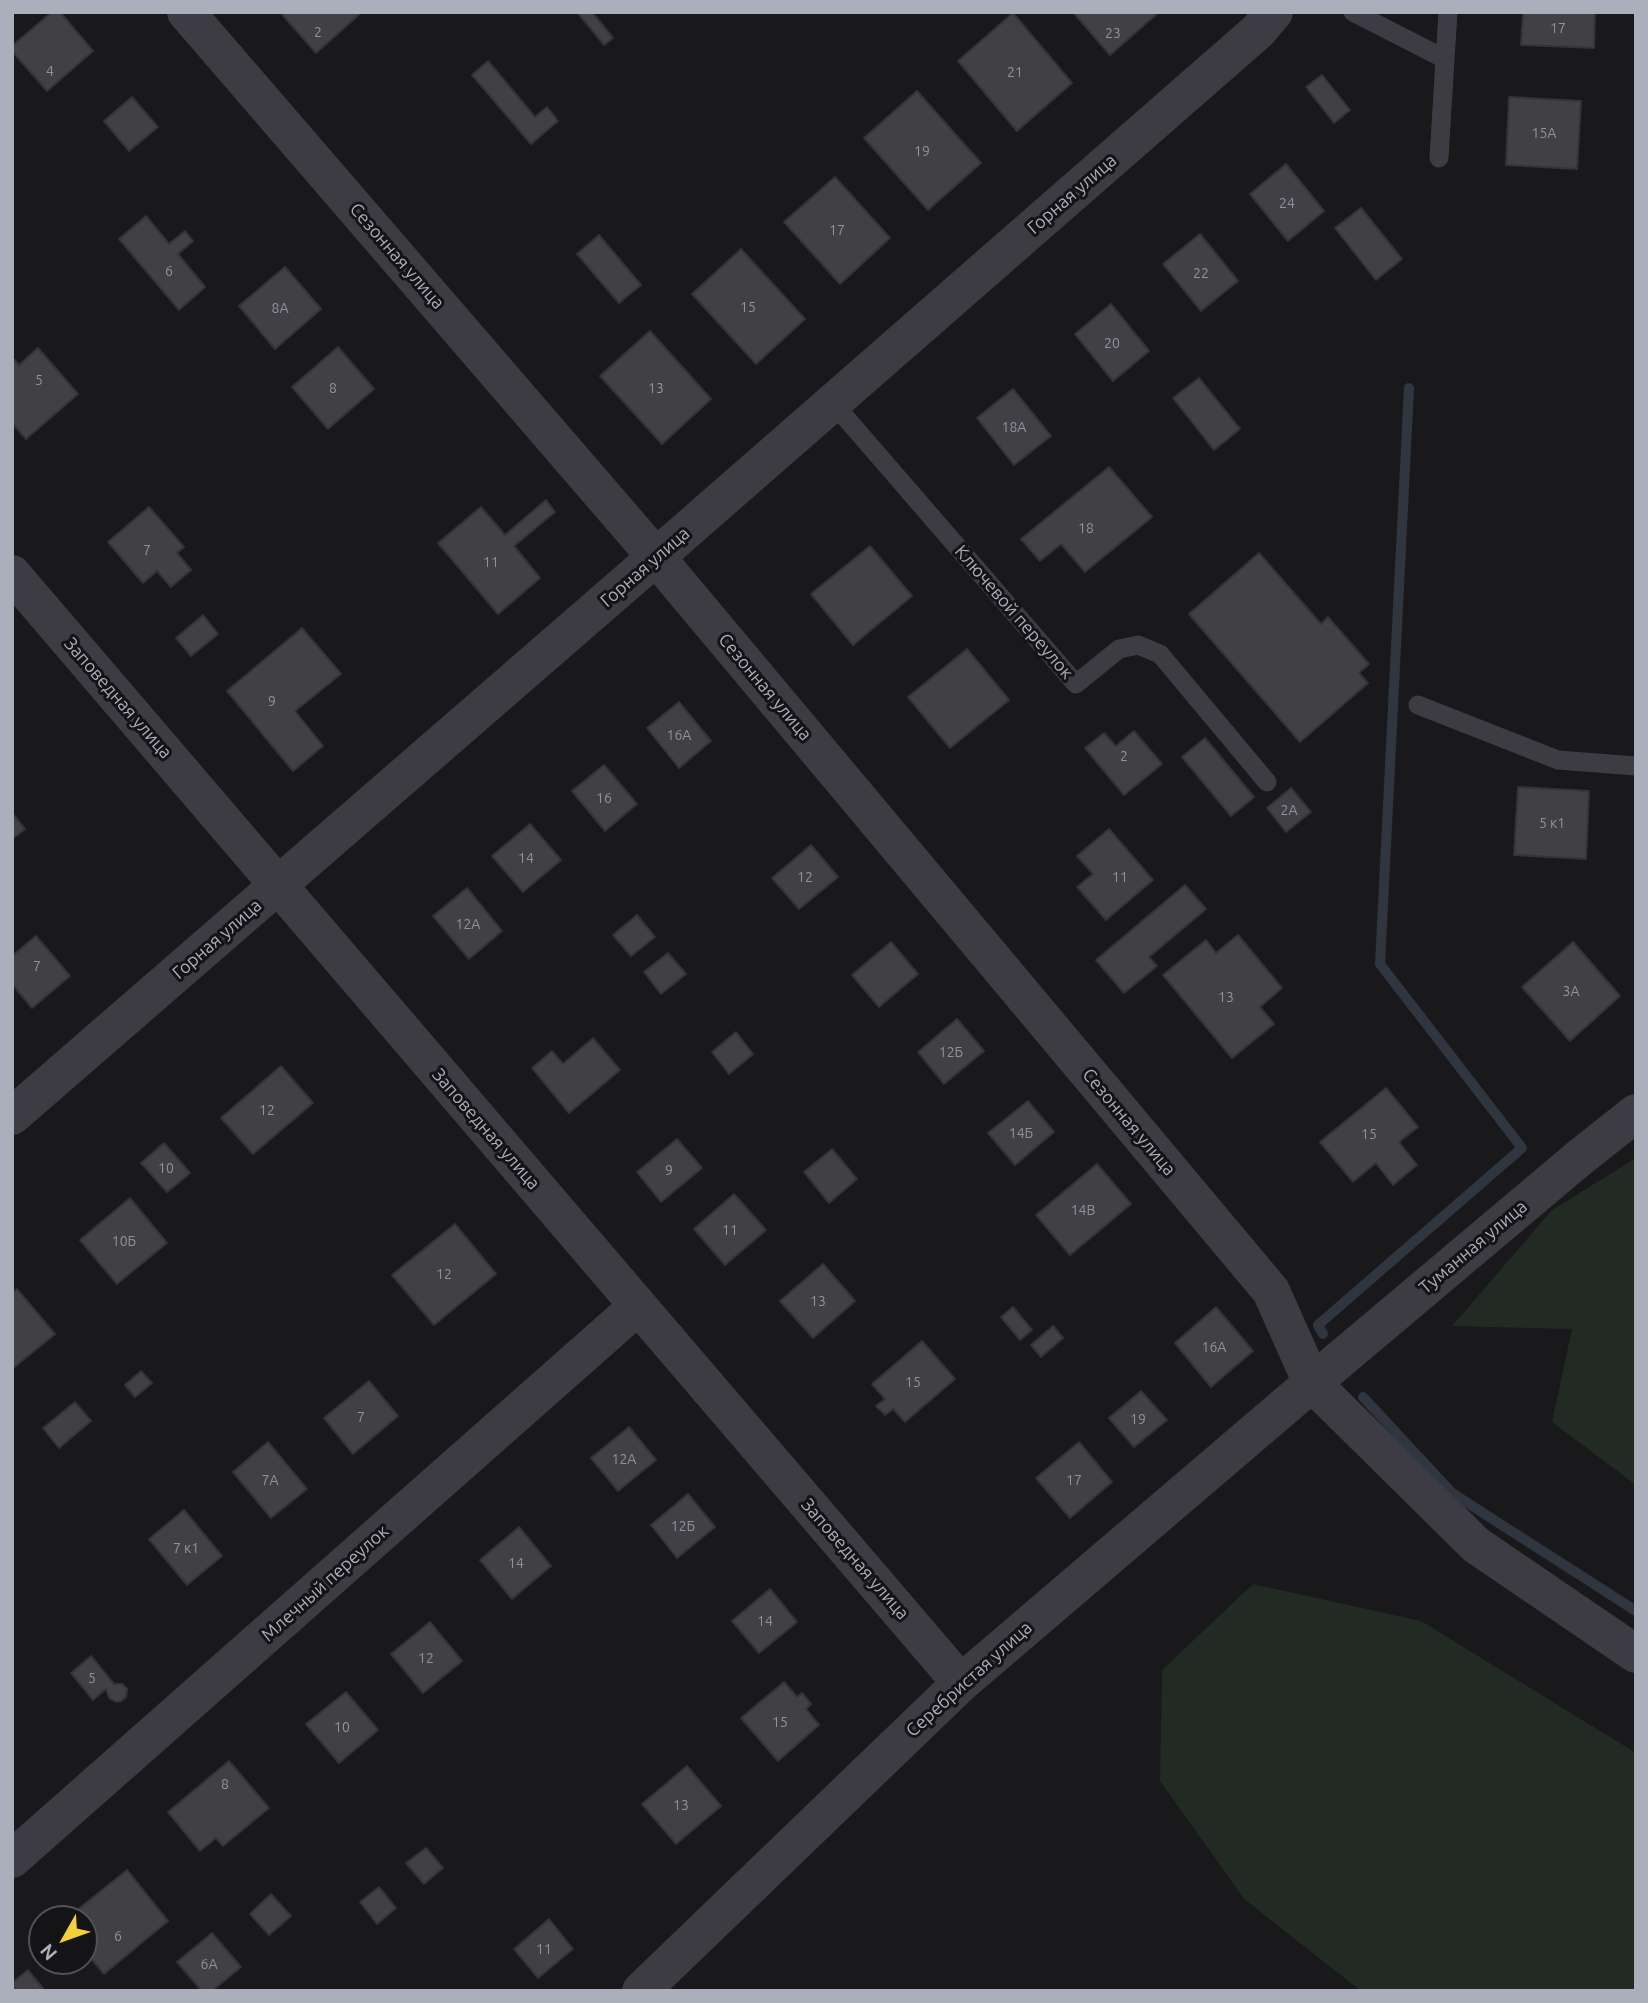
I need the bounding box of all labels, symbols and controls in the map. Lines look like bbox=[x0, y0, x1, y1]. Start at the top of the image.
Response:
house number: 17 bbox=[1550, 20, 1566, 36]
house number: 2 bbox=[314, 24, 322, 40]
house number: 23 bbox=[1105, 25, 1121, 41]
house number: 4 bbox=[46, 63, 54, 79]
house number: 21 bbox=[1007, 64, 1023, 80]
house number: 15А bbox=[1532, 125, 1556, 141]
house number: 19 bbox=[914, 143, 930, 159]
street label: Горная улица bbox=[1023, 149, 1121, 239]
house number: 24 bbox=[1279, 195, 1295, 211]
street label: Сезонная улица bbox=[345, 199, 449, 313]
house number: 17 bbox=[829, 222, 845, 238]
house number: 6 bbox=[165, 263, 173, 279]
house number: 22 bbox=[1193, 265, 1209, 281]
house number: 15 bbox=[740, 299, 756, 315]
house number: 8А bbox=[272, 300, 288, 316]
house number: 20 bbox=[1104, 335, 1120, 351]
house number: 5 bbox=[35, 372, 43, 388]
house number: 8 bbox=[329, 380, 337, 396]
house number: 13 bbox=[648, 380, 664, 396]
house number: 18А bbox=[1002, 419, 1026, 435]
house number: 18 bbox=[1078, 520, 1094, 536]
street label: Горная улица bbox=[596, 522, 694, 612]
street label: Ключевой переулок bbox=[950, 541, 1078, 683]
house number: 7 bbox=[143, 542, 151, 558]
house number: 11 bbox=[483, 554, 499, 570]
street label: Сезонная улица bbox=[714, 629, 816, 745]
street label: Заповедная улица bbox=[60, 633, 176, 763]
house number: 9 bbox=[268, 693, 276, 709]
house number: 16А bbox=[667, 727, 691, 743]
house number: 2 bbox=[1120, 748, 1128, 764]
house number: 16 bbox=[596, 790, 612, 806]
house number: 2А bbox=[1281, 802, 1297, 818]
house number: 5 к1 bbox=[1539, 815, 1565, 831]
house number: 14 bbox=[518, 850, 534, 866]
house number: 12 bbox=[797, 869, 813, 885]
house number: 11 bbox=[1112, 869, 1128, 885]
street label: Горная улица bbox=[168, 894, 266, 984]
house number: 12А bbox=[456, 916, 480, 932]
house number: 7 bbox=[33, 958, 41, 974]
house number: 3А bbox=[1563, 983, 1579, 999]
house number: 13 bbox=[1218, 989, 1234, 1005]
house number: 12Б bbox=[939, 1044, 963, 1060]
street label: Заповедная улица bbox=[428, 1064, 544, 1194]
street label: Сезонная улица bbox=[1078, 1064, 1180, 1180]
house number: 12 bbox=[259, 1102, 275, 1118]
house number: 14Б bbox=[1009, 1125, 1033, 1141]
house number: 15 bbox=[1361, 1126, 1377, 1142]
house number: 10 bbox=[158, 1160, 174, 1176]
house number: 9 bbox=[665, 1162, 673, 1178]
street label: Туманная улица bbox=[1415, 1196, 1531, 1298]
house number: 14В bbox=[1071, 1202, 1095, 1218]
house number: 11 bbox=[722, 1222, 738, 1238]
house number: 10Б bbox=[112, 1233, 136, 1249]
house number: 12 bbox=[436, 1266, 452, 1282]
house number: 13 bbox=[810, 1293, 826, 1309]
house number: 16А bbox=[1202, 1339, 1226, 1355]
house number: 15 bbox=[905, 1374, 921, 1390]
house number: 7 bbox=[357, 1409, 365, 1425]
house number: 19 bbox=[1130, 1411, 1146, 1427]
house number: 12А bbox=[612, 1451, 636, 1467]
house number: 7А bbox=[262, 1472, 278, 1488]
house number: 17 bbox=[1066, 1472, 1082, 1488]
street label: Заповедная улица bbox=[797, 1494, 913, 1624]
house number: 12Б bbox=[671, 1518, 695, 1534]
street label: Млечный переулок bbox=[257, 1520, 393, 1646]
house number: 7 к1 bbox=[173, 1540, 199, 1556]
house number: 14 bbox=[508, 1555, 524, 1571]
house number: 14 bbox=[757, 1613, 773, 1629]
street label: Серебристая улица bbox=[902, 1617, 1036, 1741]
house number: 12 bbox=[418, 1650, 434, 1666]
house number: 5 bbox=[88, 1670, 96, 1686]
house number: 15 bbox=[772, 1714, 788, 1730]
house number: 10 bbox=[334, 1719, 350, 1735]
house number: 8 bbox=[221, 1776, 229, 1792]
house number: 13 bbox=[673, 1797, 689, 1813]
north arrow bbox=[28, 1905, 98, 1975]
house number: 6 bbox=[114, 1928, 122, 1944]
text: N bbox=[35, 1940, 61, 1965]
house number: 11 bbox=[536, 1941, 552, 1957]
house number: 6А bbox=[201, 1956, 217, 1972]

